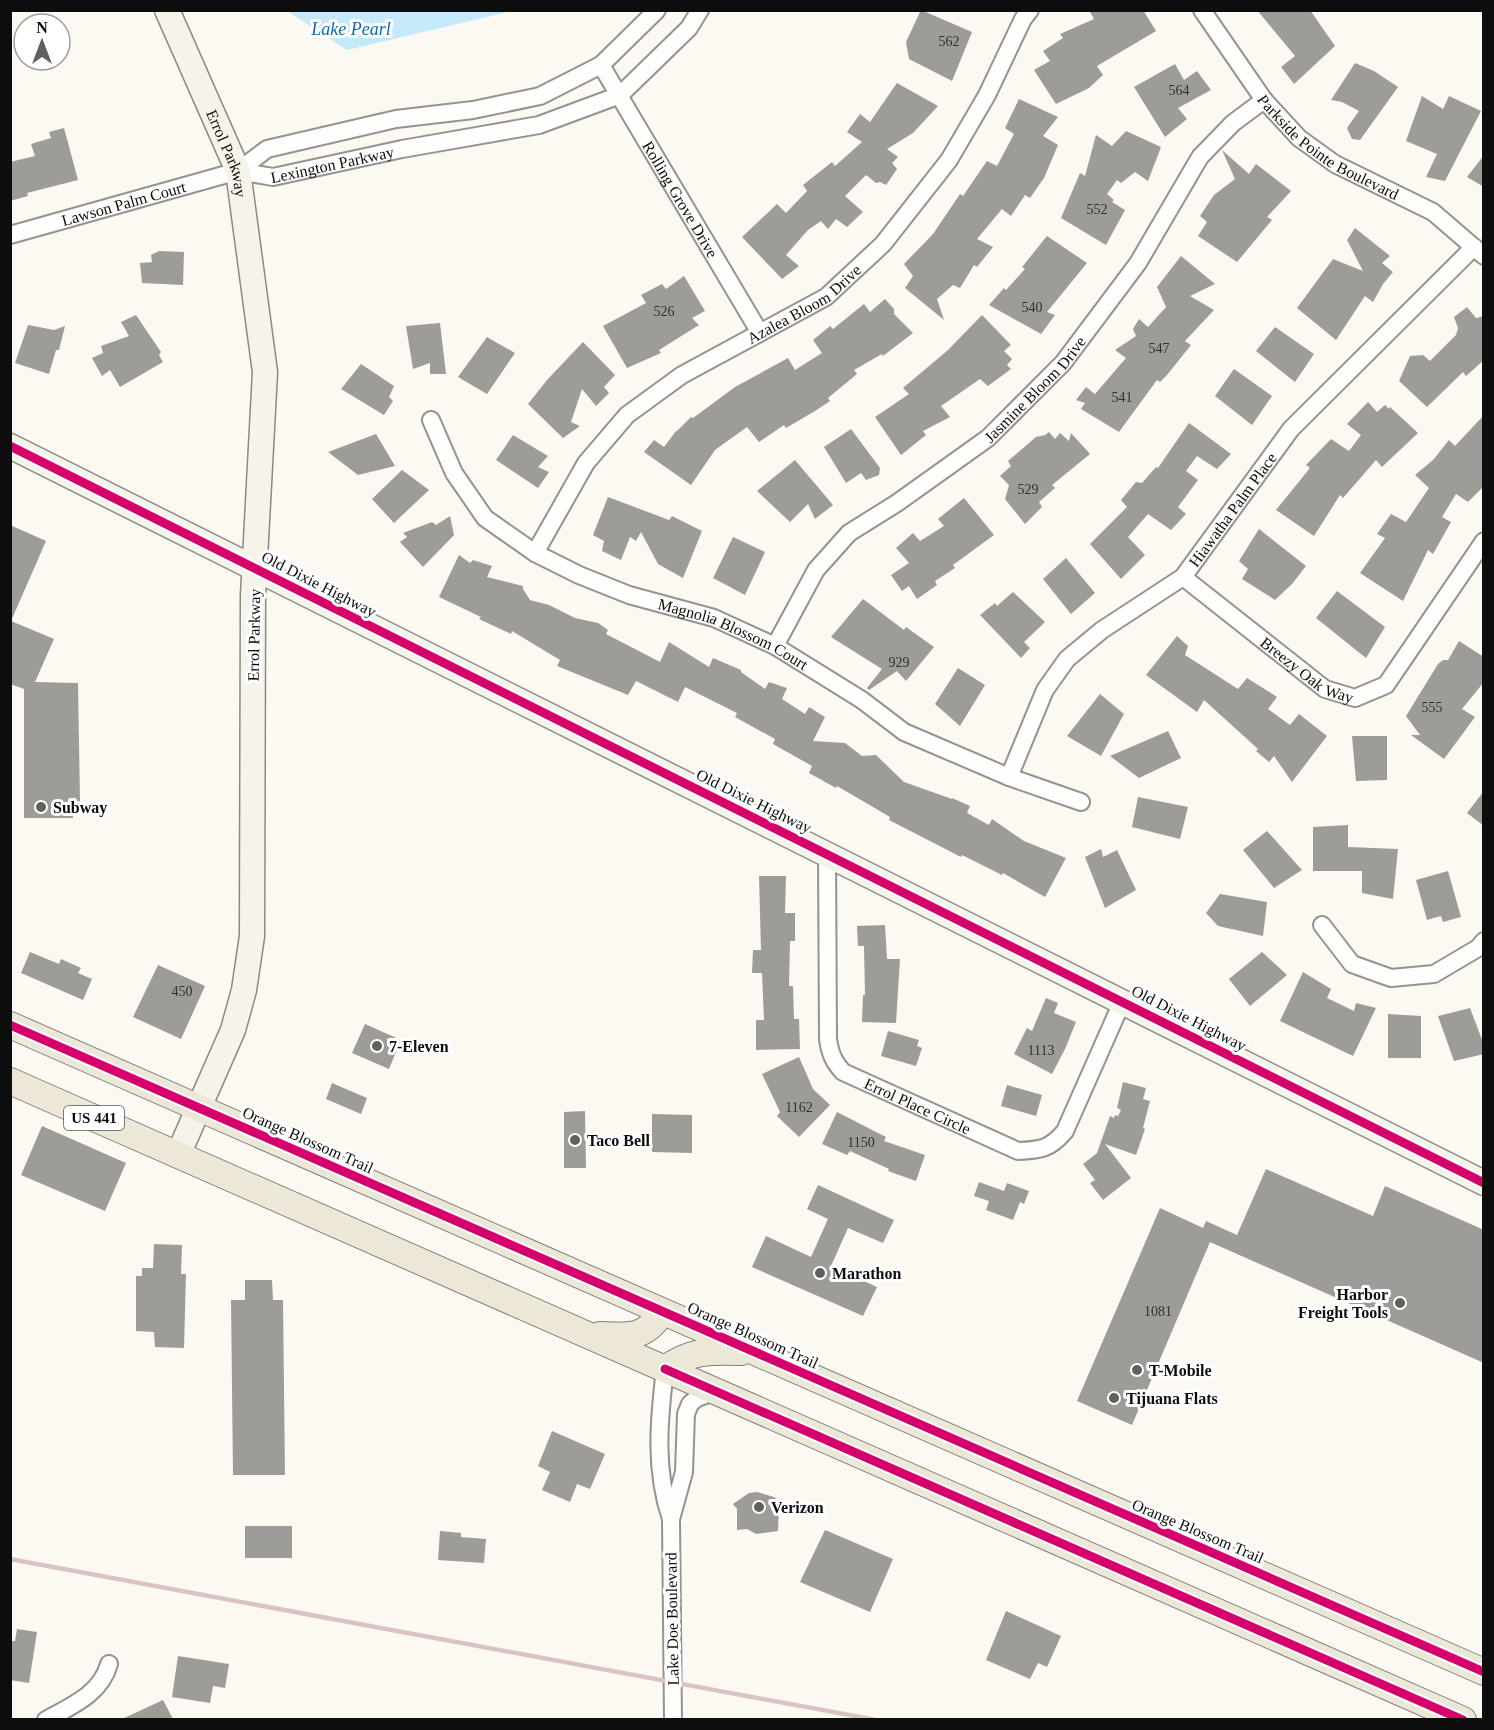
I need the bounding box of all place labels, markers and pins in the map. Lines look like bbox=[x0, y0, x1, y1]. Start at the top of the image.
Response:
place label: Subway bbox=[53, 799, 107, 817]
marker: Subway bbox=[34, 800, 48, 814]
place label: 7-Eleven bbox=[389, 1038, 449, 1055]
marker: 7-Eleven bbox=[370, 1039, 384, 1053]
place label: Taco Bell bbox=[587, 1132, 651, 1149]
marker: Taco Bell bbox=[568, 1133, 582, 1147]
place label: Marathon bbox=[832, 1265, 901, 1282]
marker: Marathon bbox=[813, 1266, 827, 1280]
place label: Harbor Freight Tools bbox=[1298, 1286, 1388, 1322]
marker: Harbor Freight Tools bbox=[1393, 1296, 1407, 1310]
place label: T-Mobile bbox=[1149, 1362, 1212, 1379]
marker: T-Mobile bbox=[1130, 1363, 1144, 1377]
place label: Tijuana Flats bbox=[1126, 1390, 1218, 1408]
marker: Tijuana Flats bbox=[1107, 1391, 1121, 1405]
place label: Verizon bbox=[771, 1499, 824, 1516]
marker: Verizon bbox=[752, 1500, 766, 1514]

